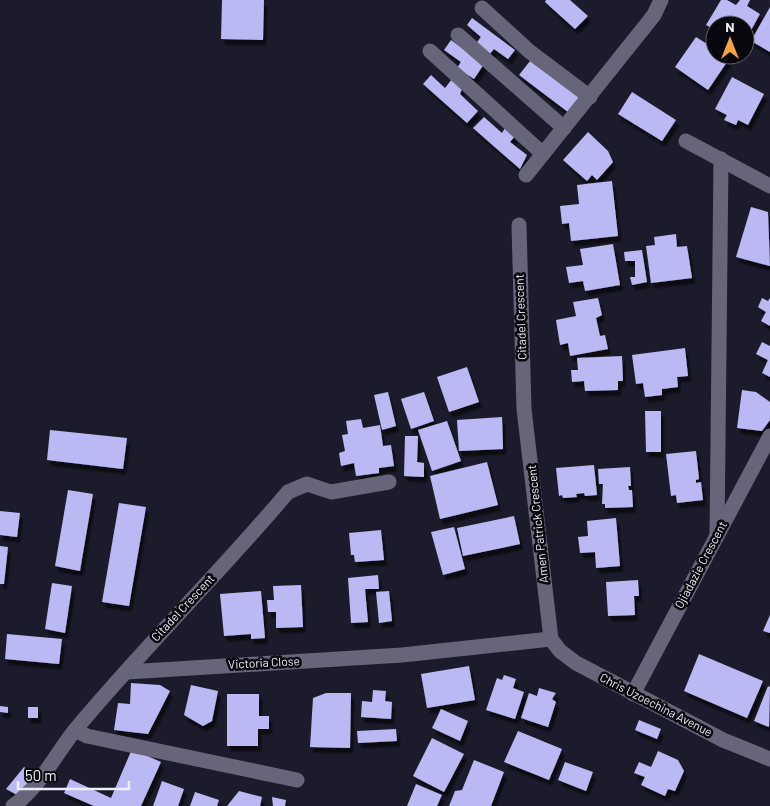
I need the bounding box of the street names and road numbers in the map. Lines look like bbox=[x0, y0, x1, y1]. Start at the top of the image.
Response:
street label: Citadel Crescent bbox=[512, 274, 528, 360]
street label: Amen Patrick Crescent bbox=[524, 464, 550, 584]
street label: Ojiadazie Crescent bbox=[671, 519, 729, 610]
street label: Citadel Crescent bbox=[148, 571, 217, 644]
street label: Victoria Close bbox=[228, 653, 300, 671]
street label: Chris Uzoechina Avenue bbox=[598, 670, 715, 739]

